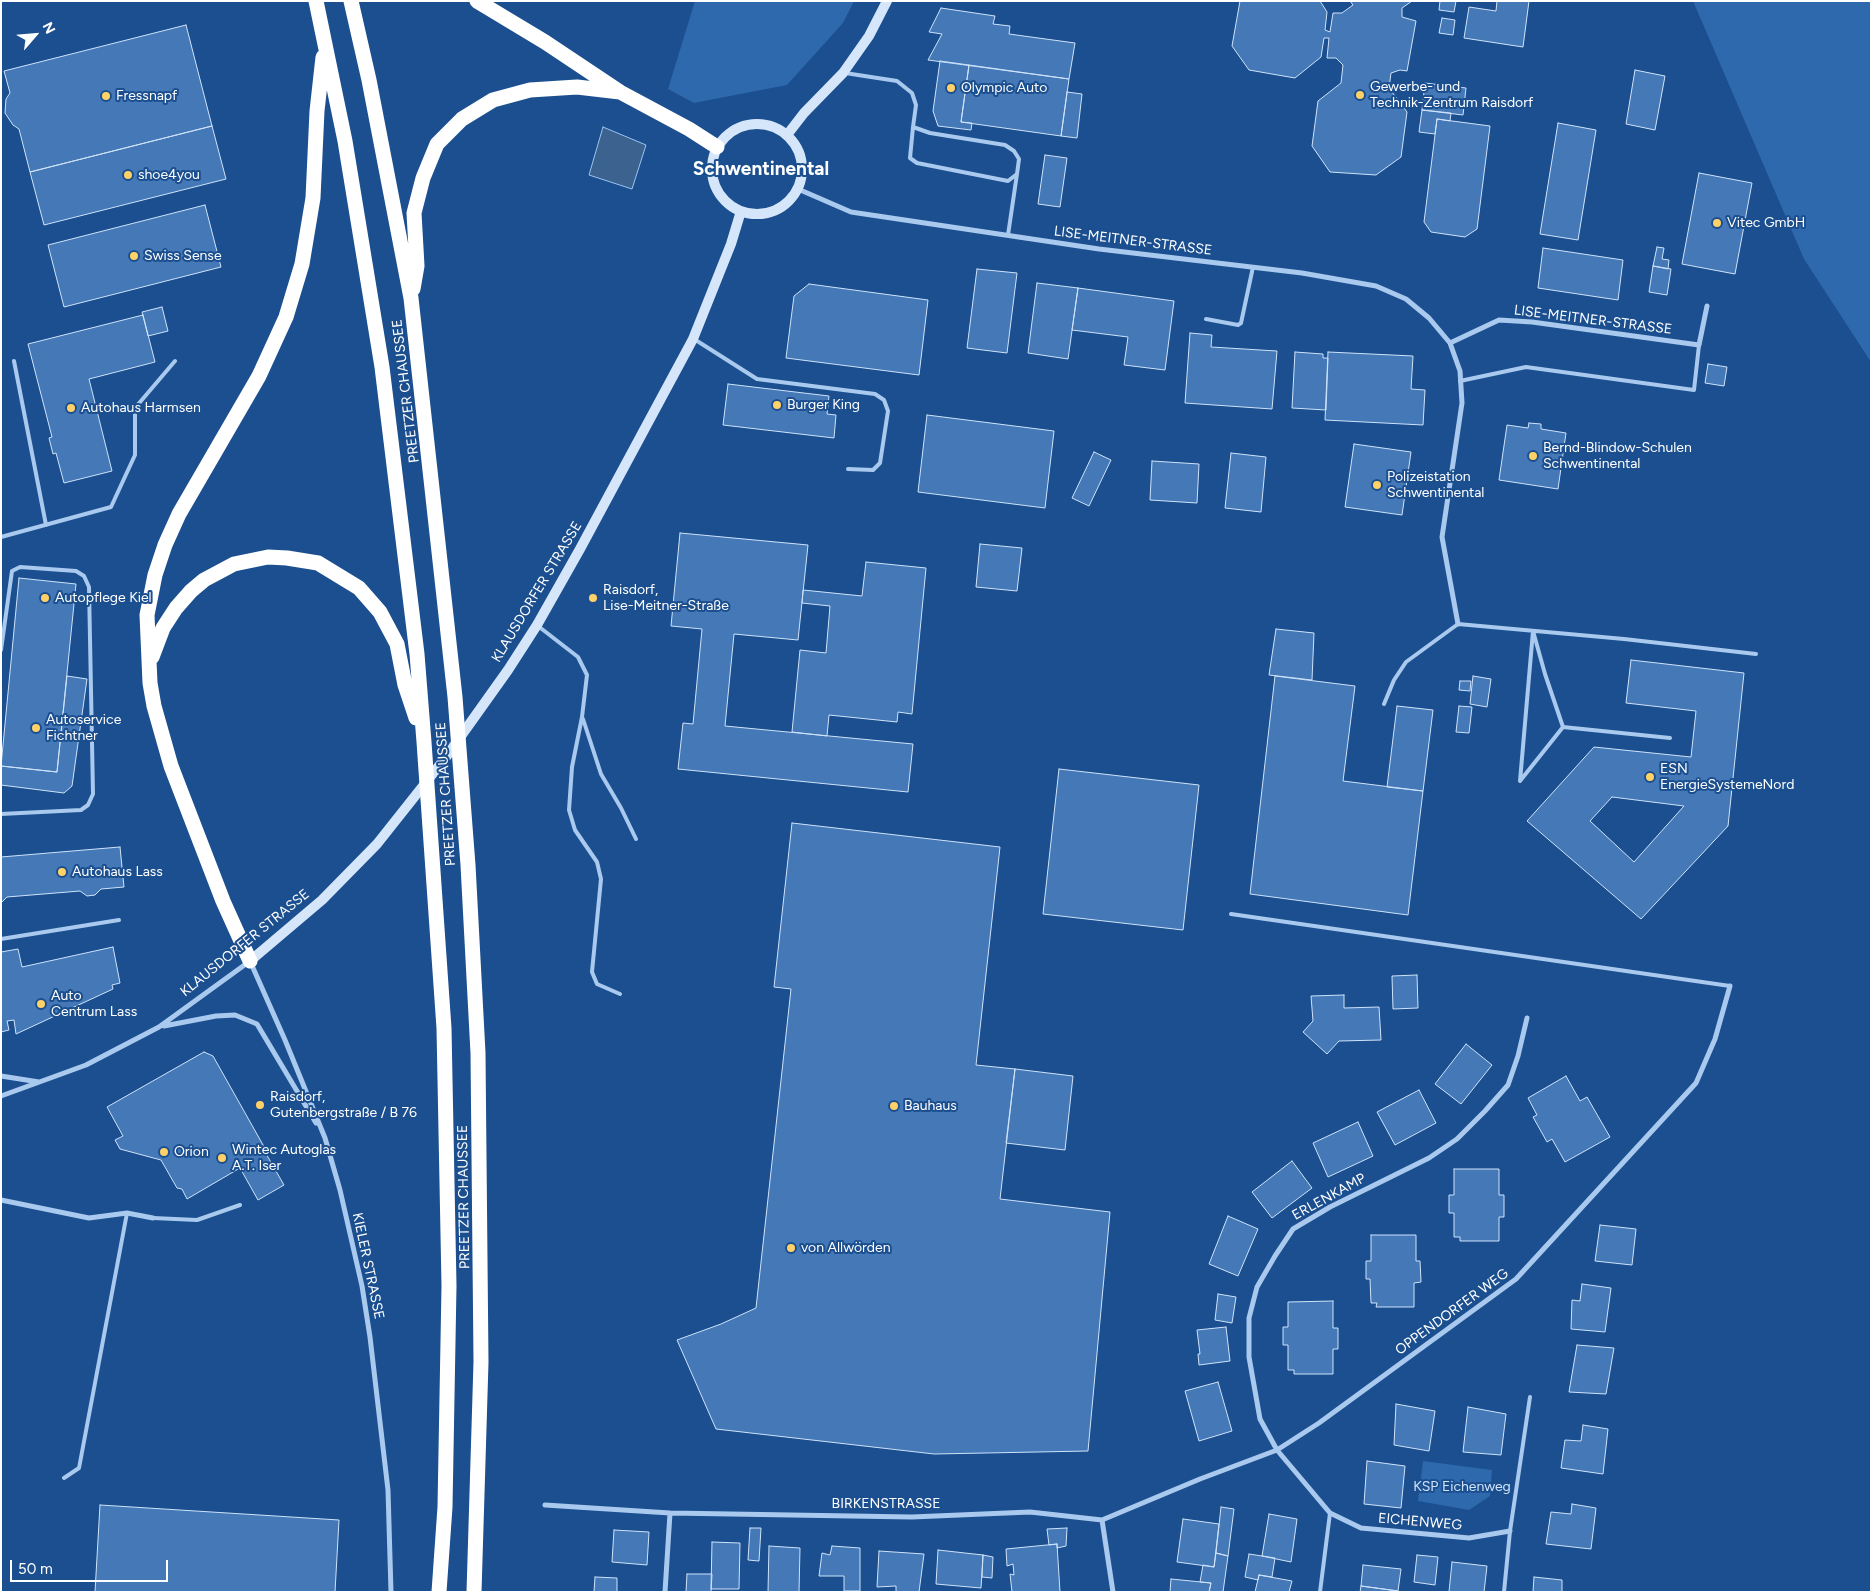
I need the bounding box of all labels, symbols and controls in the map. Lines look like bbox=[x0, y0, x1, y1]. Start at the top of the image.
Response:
north arrow bbox=[10, 10, 60, 60]
text: N bbox=[39, 19, 59, 37]
place label: Gewerbe- und Technik-Zentrum Raisdorf bbox=[1370, 79, 1533, 111]
place label: Olympic Auto bbox=[961, 80, 1047, 96]
marker: Olympic Auto bbox=[945, 82, 957, 94]
place label: Fressnapf bbox=[116, 88, 177, 104]
marker: Gewerbe- und Technik-Zentrum Raisdorf bbox=[1354, 89, 1366, 101]
marker: Fressnapf bbox=[100, 90, 112, 102]
district label: Schwentinental bbox=[693, 158, 829, 180]
place label: shoe4you bbox=[138, 167, 200, 183]
marker: shoe4you bbox=[122, 169, 134, 181]
place label: Vitec GmbH bbox=[1727, 215, 1805, 231]
marker: Vitec GmbH bbox=[1711, 217, 1723, 229]
street label: LISE-MEITNER-STRASSE bbox=[1053, 223, 1213, 259]
place label: Swiss Sense bbox=[144, 248, 222, 264]
marker: Swiss Sense bbox=[128, 250, 140, 262]
street label: LISE-MEITNER-STRASSE bbox=[1513, 302, 1673, 338]
street label: PREETZER CHAUSSEE bbox=[389, 318, 423, 464]
place label: Burger King bbox=[787, 397, 860, 413]
marker: Burger King bbox=[771, 399, 783, 411]
place label: Autohaus Harmsen bbox=[81, 400, 201, 416]
marker: Autohaus Harmsen bbox=[65, 402, 77, 414]
place label: Bernd-Blindow-Schulen Schwentinental bbox=[1543, 440, 1692, 472]
marker: Bernd-Blindow-Schulen Schwentinental bbox=[1527, 450, 1539, 462]
place label: Polizeistation Schwentinental bbox=[1387, 469, 1484, 502]
marker: Polizeistation Schwentinental bbox=[1371, 479, 1383, 491]
street label: KLAUSDORFER STRASSE bbox=[488, 519, 586, 665]
place label: Raisdorf, Lise-Meitner-Straße bbox=[603, 582, 729, 614]
place label: Autopflege Kiel bbox=[55, 590, 152, 606]
marker: Autopflege Kiel bbox=[39, 592, 51, 604]
marker: Raisdorf, Lise-Meitner-Straße bbox=[587, 592, 599, 604]
place label: Autoservice Fichtner bbox=[46, 712, 121, 744]
street label: PREETZER CHAUSSEE bbox=[433, 721, 459, 867]
marker: Autoservice Fichtner bbox=[30, 722, 42, 734]
place label: ESN EnergieSystemeNord bbox=[1660, 761, 1794, 794]
marker: ESN EnergieSystemeNord bbox=[1644, 771, 1656, 783]
place label: Autohaus Lass bbox=[72, 864, 163, 880]
marker: Autohaus Lass bbox=[56, 866, 68, 878]
street label: KLAUSDORFER STRASSE bbox=[177, 886, 313, 1000]
place label: Auto Centrum Lass bbox=[51, 988, 137, 1020]
marker: Auto Centrum Lass bbox=[35, 998, 47, 1010]
place label: Raisdorf, Gutenbergstraße / B 76 bbox=[270, 1089, 417, 1122]
place label: Bauhaus bbox=[904, 1098, 957, 1114]
marker: Raisdorf, Gutenbergstraße / B 76 bbox=[254, 1099, 266, 1111]
marker: Bauhaus bbox=[888, 1100, 900, 1112]
street label: PREETZER CHAUSSEE bbox=[454, 1125, 474, 1269]
place label: Wintec Autoglas A.T. Iser bbox=[232, 1142, 336, 1174]
place label: Orion bbox=[174, 1144, 209, 1160]
marker: Orion bbox=[158, 1146, 170, 1158]
marker: Wintec Autoglas A.T. Iser bbox=[216, 1152, 228, 1164]
street label: ERLENKAMP bbox=[1289, 1170, 1369, 1224]
street label: KIELER STRASSE bbox=[349, 1211, 387, 1321]
place label: von Allwörden bbox=[801, 1240, 890, 1256]
marker: von Allwörden bbox=[785, 1242, 797, 1254]
street label: OPPENDORFER WEG bbox=[1392, 1265, 1512, 1359]
park label: KSP Eichenweg bbox=[1413, 1479, 1511, 1495]
street label: BIRKENSTRASSE bbox=[832, 1496, 940, 1512]
street label: EICHENWEG bbox=[1377, 1510, 1463, 1534]
scale bar bbox=[12, 1550, 170, 1582]
text: 50 m bbox=[18, 1560, 53, 1578]

